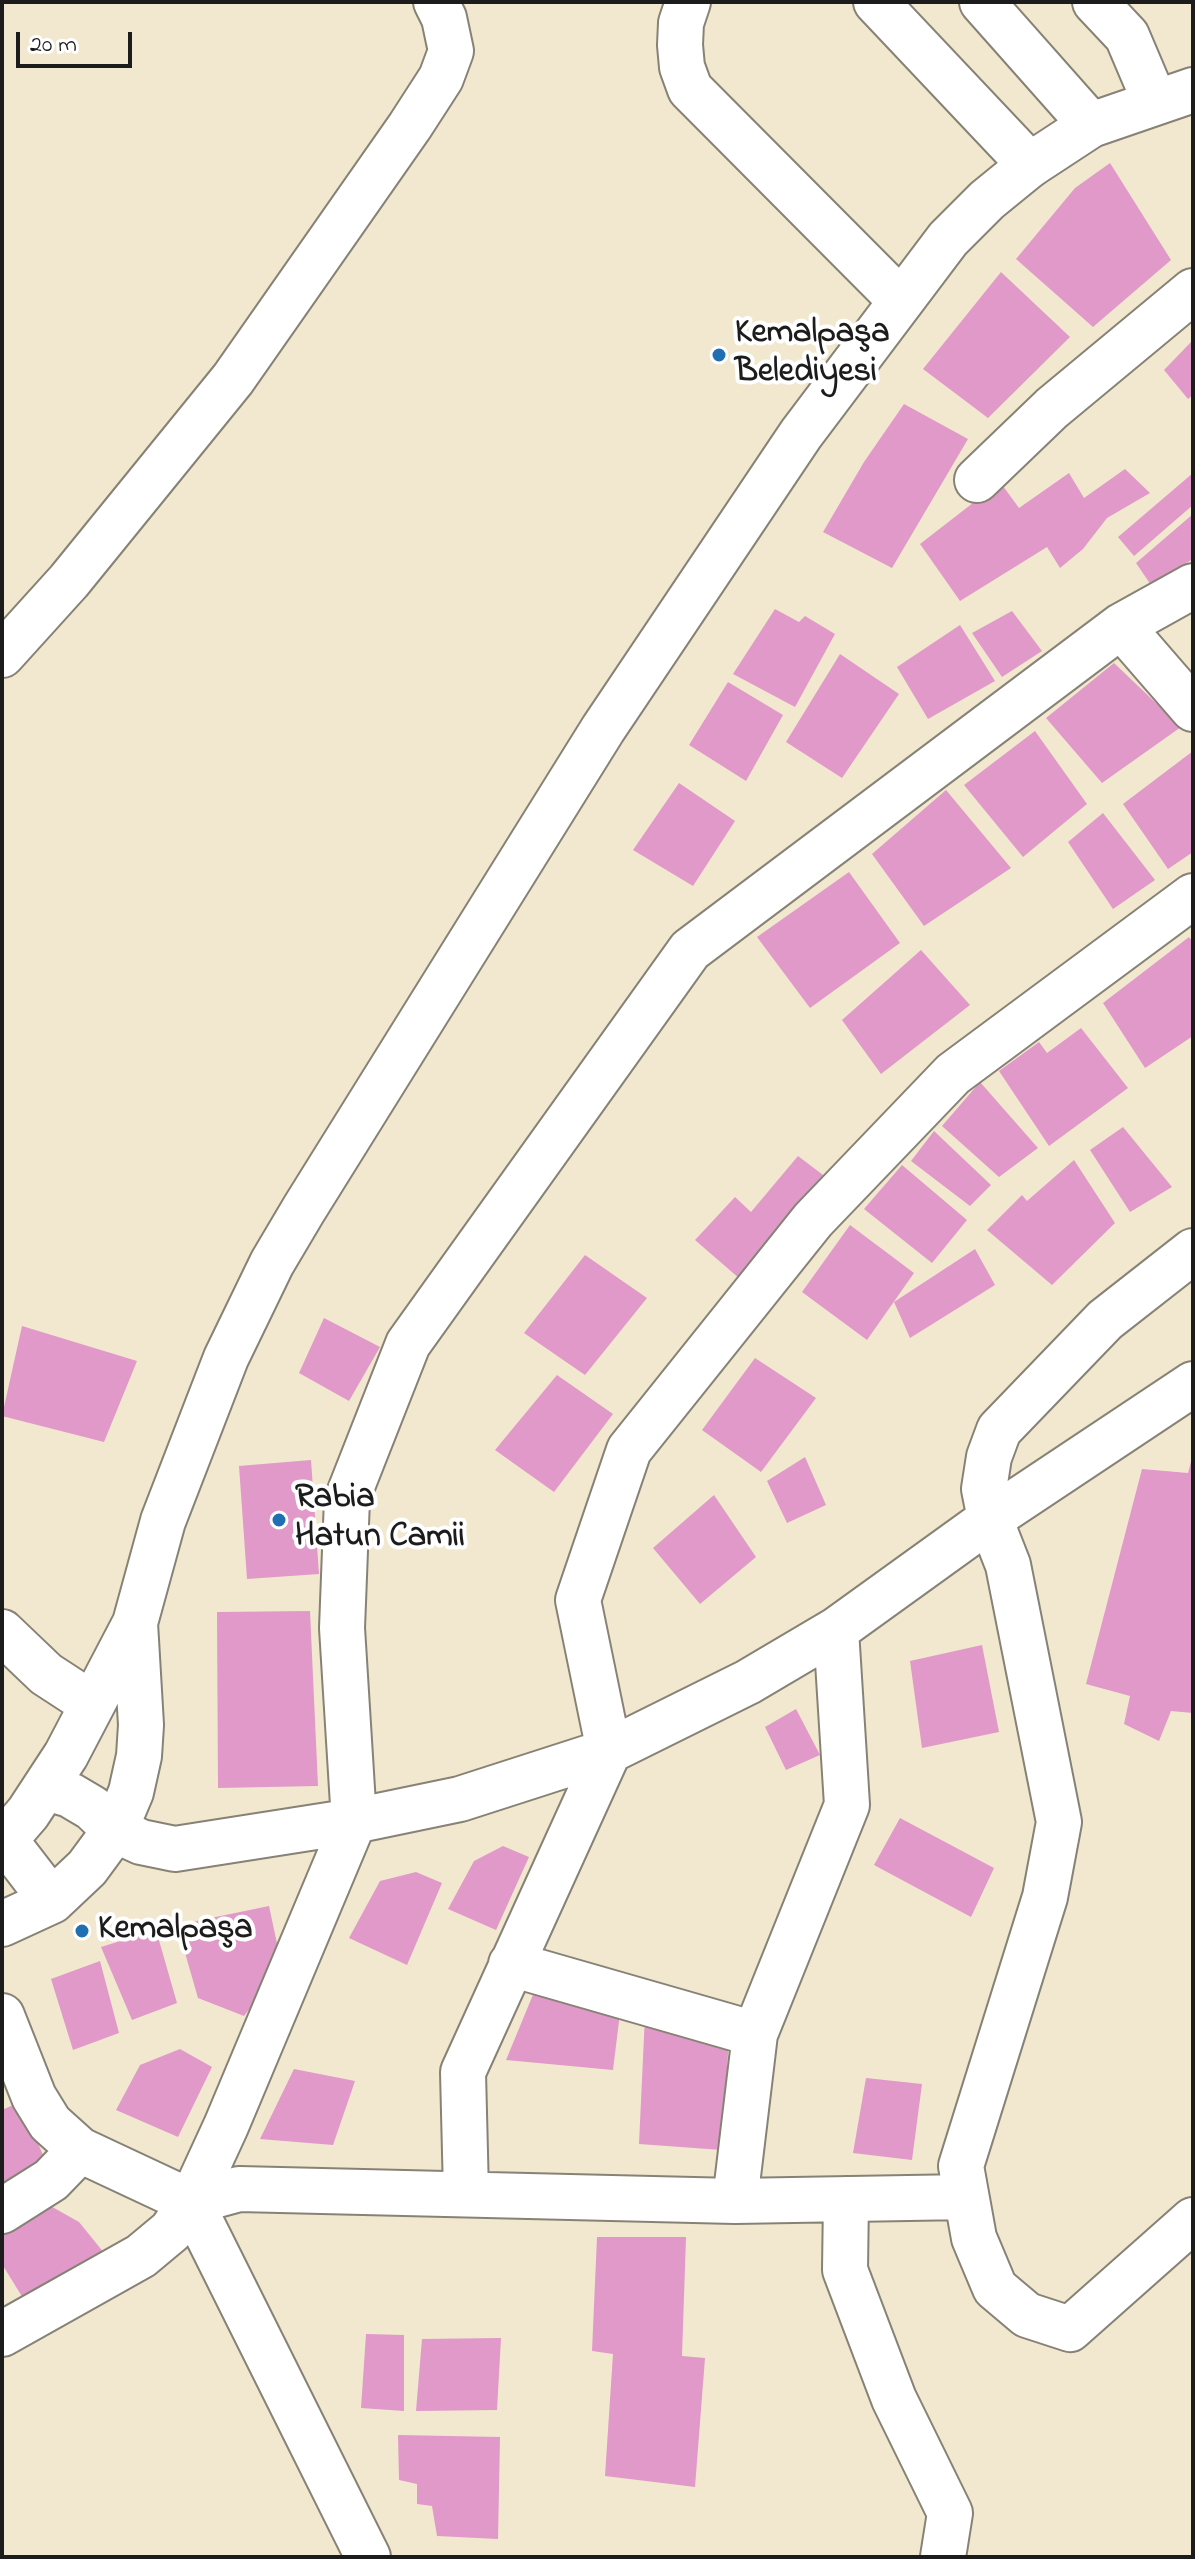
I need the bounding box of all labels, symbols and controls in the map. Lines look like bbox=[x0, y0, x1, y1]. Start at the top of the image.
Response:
scale bar bbox=[20, 16, 136, 66]
text: 20 m bbox=[30, 28, 77, 63]
place label: Kemalpaşa Belediyesi bbox=[735, 315, 890, 394]
marker: Kemalpaşa Belediyesi bbox=[710, 346, 728, 364]
place label: Rabia Hatun Camii bbox=[295, 1480, 465, 1560]
marker: Rabia Hatun Camii bbox=[270, 1511, 288, 1529]
place label: Kemalpaşa bbox=[98, 1911, 253, 1951]
marker: Kemalpaşa bbox=[73, 1922, 91, 1940]

